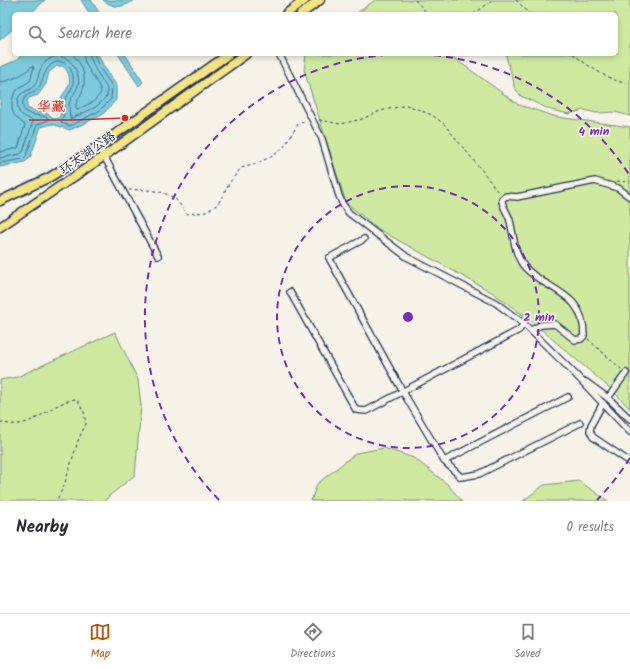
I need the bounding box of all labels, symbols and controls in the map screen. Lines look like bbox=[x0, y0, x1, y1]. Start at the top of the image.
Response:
search box bbox=[12, 12, 618, 56]
text: Search here bbox=[58, 22, 132, 46]
icon: search bbox=[26, 23, 48, 45]
callout: 华藏 bbox=[29, 94, 73, 120]
text: 华藏 bbox=[37, 96, 65, 118]
text: 4 min bbox=[579, 122, 610, 141]
street label: 环太湖公路 bbox=[55, 126, 121, 180]
text: 2 min bbox=[523, 308, 555, 327]
centre of rings bbox=[401, 310, 415, 324]
text: Nearby bbox=[16, 514, 68, 541]
text: 0 results bbox=[567, 517, 614, 538]
tab: Map bbox=[89, 621, 111, 663]
tab: Directions bbox=[290, 621, 336, 663]
tab: Saved bbox=[515, 621, 541, 663]

